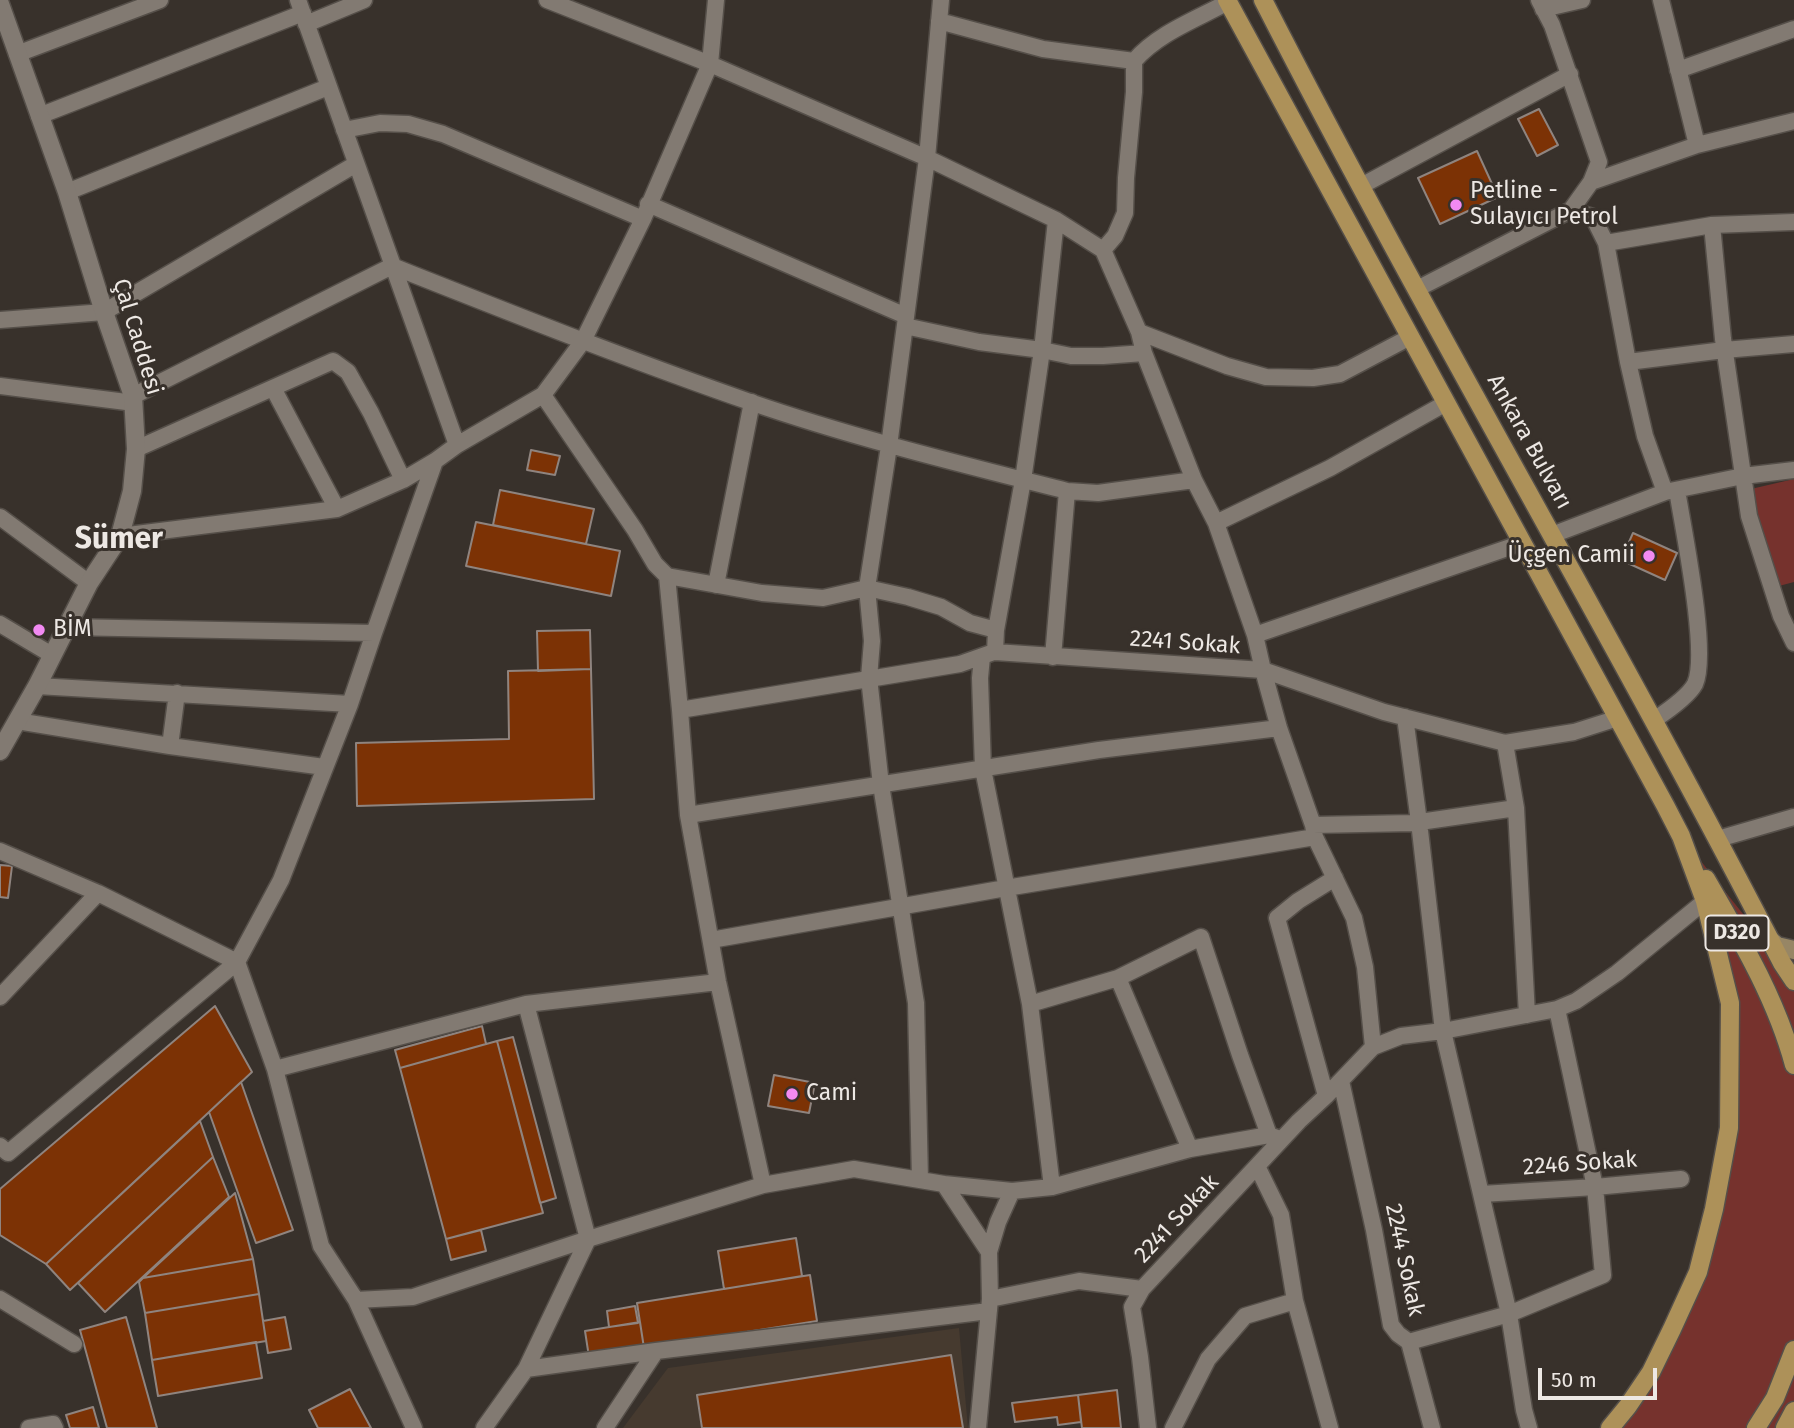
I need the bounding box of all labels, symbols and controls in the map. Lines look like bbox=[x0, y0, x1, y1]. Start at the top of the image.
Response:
place label: Petline - Sulayıcı Petrol bbox=[1470, 178, 1618, 232]
marker: Petline - Sulayıcı Petrol bbox=[1448, 197, 1464, 213]
street label: Çal Caddesi bbox=[106, 275, 168, 399]
street label: Ankara Bulvarı bbox=[1481, 370, 1577, 514]
district label: Sümer bbox=[75, 522, 163, 558]
place label: Üçgen Camii bbox=[1507, 542, 1635, 570]
marker: Üçgen Camii bbox=[1641, 548, 1657, 564]
place label: BİM bbox=[53, 616, 92, 644]
marker: BİM bbox=[31, 622, 47, 638]
street label: 2241 Sokak bbox=[1129, 625, 1241, 661]
road number: D320 bbox=[1706, 916, 1768, 950]
place label: Cami bbox=[806, 1080, 857, 1108]
marker: Cami bbox=[784, 1086, 800, 1102]
street label: 2246 Sokak bbox=[1522, 1146, 1638, 1182]
street label: 2241 Sokak bbox=[1129, 1169, 1225, 1269]
street label: 2244 Sokak bbox=[1379, 1201, 1429, 1319]
scale bar bbox=[1542, 1354, 1661, 1398]
text: 50 m bbox=[1551, 1367, 1597, 1393]

